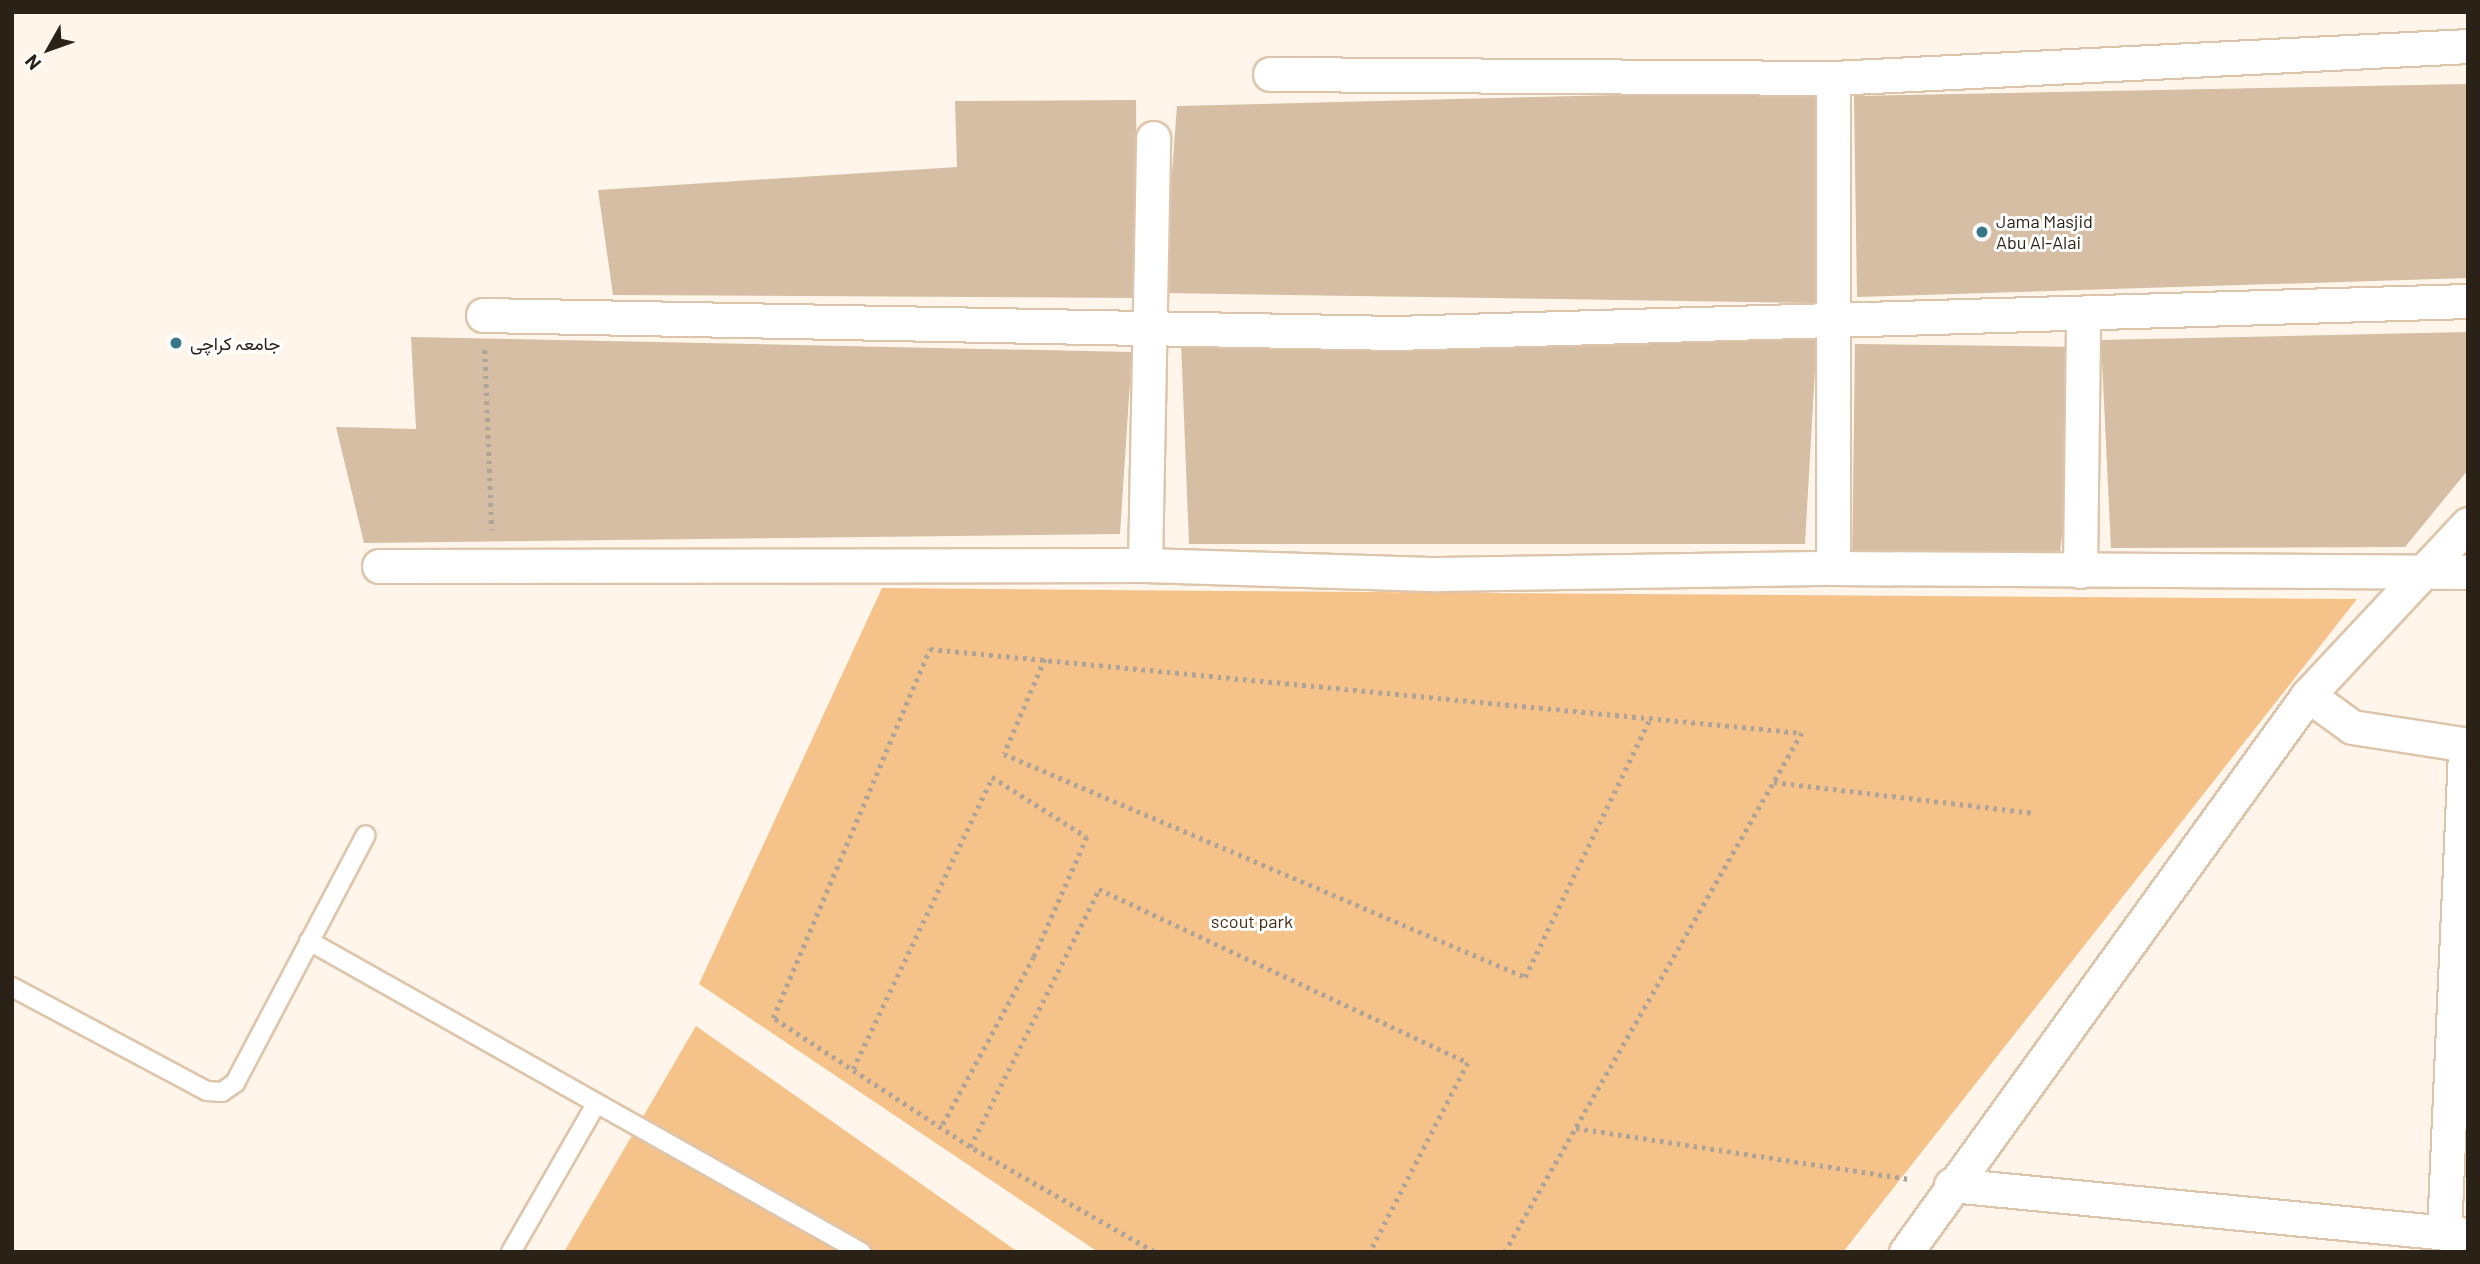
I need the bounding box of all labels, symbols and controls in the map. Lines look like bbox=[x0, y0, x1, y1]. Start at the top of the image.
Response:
north arrow bbox=[14, 14, 84, 84]
text: N bbox=[20, 51, 45, 75]
place label: Jama Masjid Abu Al-Alai bbox=[1996, 211, 2093, 254]
marker: Jama Masjid Abu Al-Alai bbox=[1974, 224, 1990, 240]
place label: جامعہ کراچی bbox=[190, 332, 280, 354]
marker: جامعہ کراچی bbox=[168, 335, 184, 351]
park label: scout park bbox=[1211, 910, 1293, 932]

